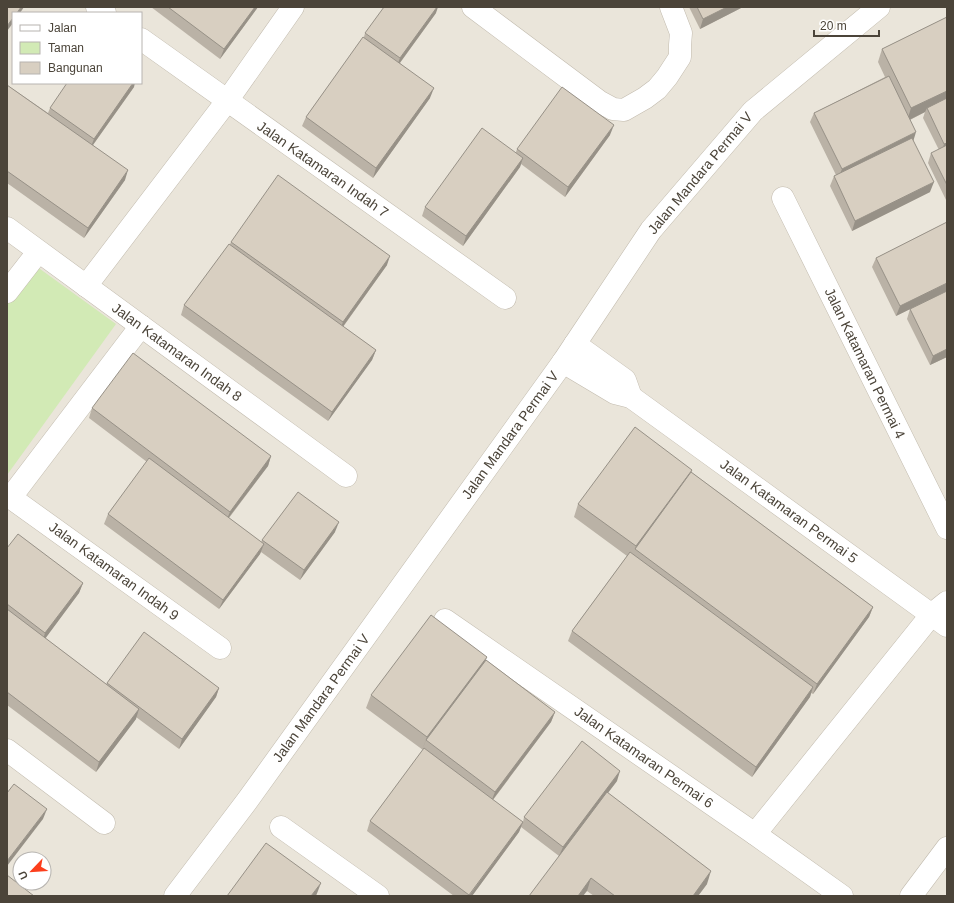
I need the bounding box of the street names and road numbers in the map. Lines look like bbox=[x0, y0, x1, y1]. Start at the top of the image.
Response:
street label: Jalan Mandara Permai V bbox=[644, 108, 756, 237]
street label: Jalan Katamaran Indah 7 bbox=[254, 118, 392, 221]
street label: Jalan Katamaran Permai 4 bbox=[821, 285, 909, 441]
street label: Jalan Katamaran Indah 8 bbox=[109, 300, 245, 405]
street label: Jalan Mandara Permai V bbox=[458, 367, 562, 502]
street label: Jalan Katamaran Permai 5 bbox=[717, 456, 861, 566]
street label: Jalan Katamaran Indah 9 bbox=[46, 519, 182, 624]
street label: Jalan Mandara Permai V bbox=[269, 630, 373, 765]
street label: Jalan Katamaran Permai 6 bbox=[572, 703, 717, 811]

